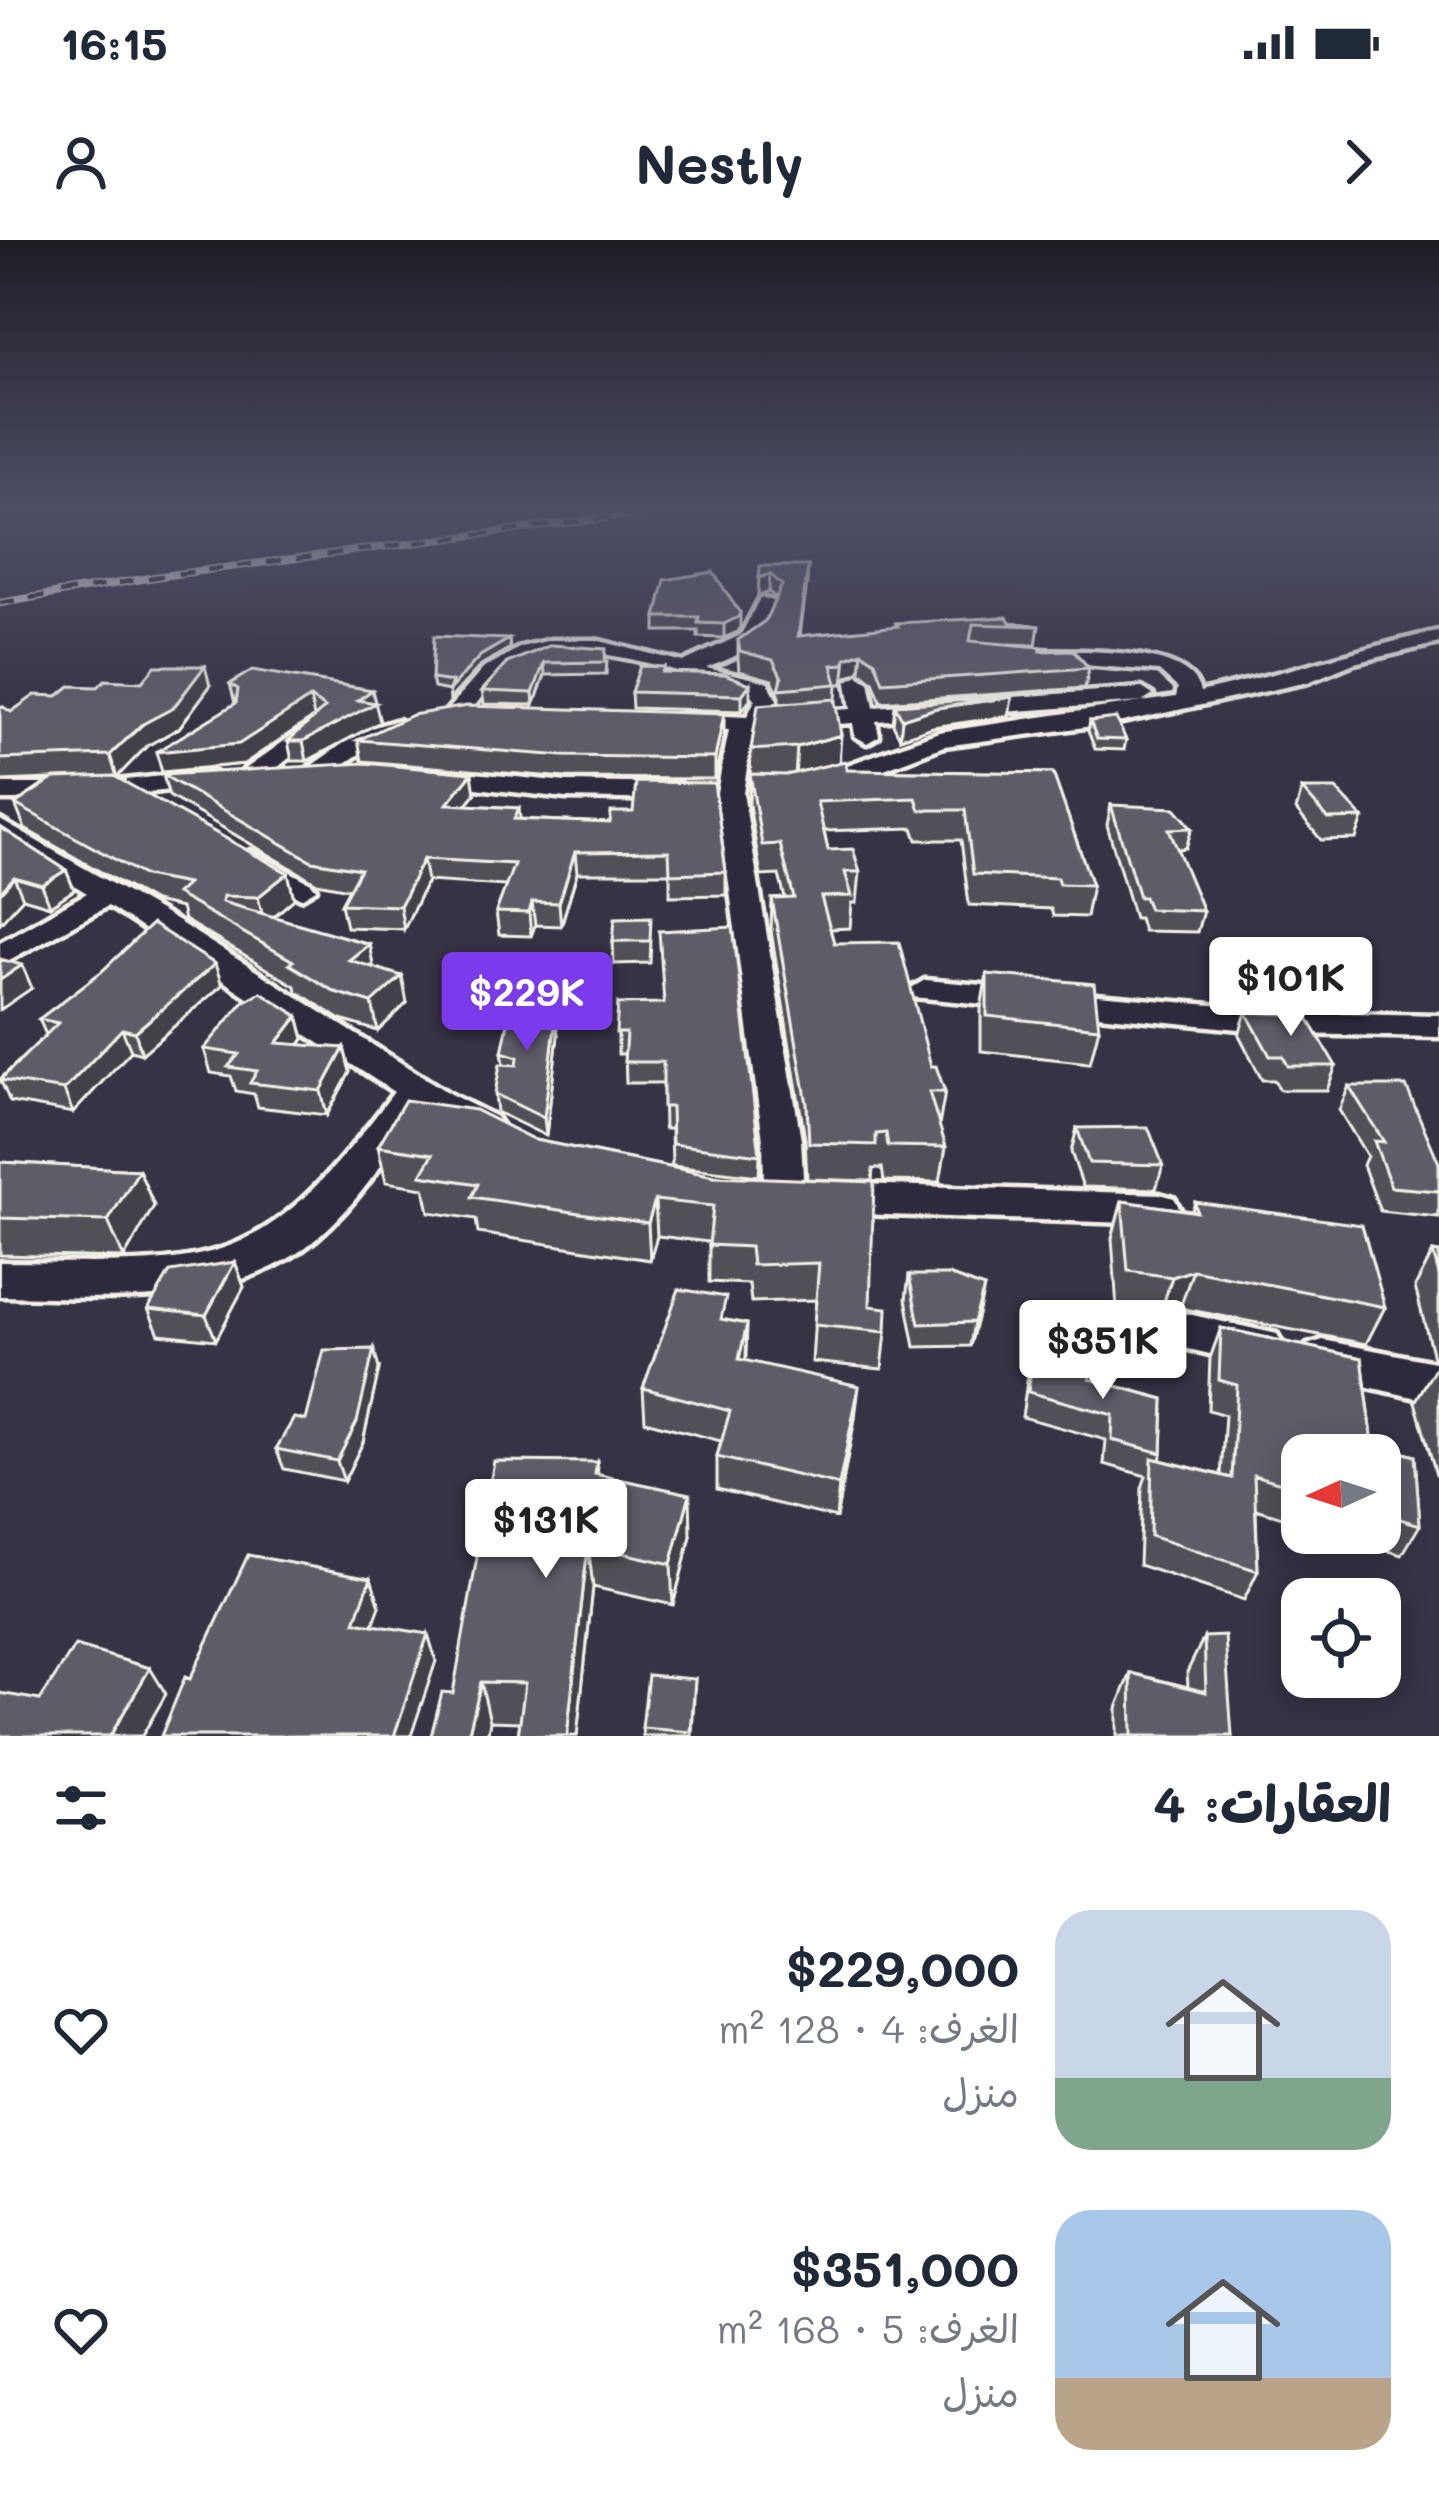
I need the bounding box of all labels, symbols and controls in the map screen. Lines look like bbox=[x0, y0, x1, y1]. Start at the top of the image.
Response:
text: 16:15 bbox=[60, 13, 168, 71]
text: Nestly bbox=[635, 127, 804, 198]
icon: person bbox=[48, 129, 114, 195]
icon: forward bbox=[1325, 129, 1391, 195]
pin: $101K bbox=[1207, 937, 1375, 1039]
text: $101K bbox=[1236, 950, 1346, 1001]
pin: $229K bbox=[443, 952, 611, 1054]
text: $229K bbox=[469, 965, 585, 1016]
pin: $351K bbox=[1019, 1300, 1187, 1402]
text: $351K bbox=[1046, 1313, 1160, 1364]
north arrow bbox=[1281, 1434, 1401, 1554]
map controls bbox=[1281, 1434, 1401, 1698]
pin: $131K bbox=[462, 1479, 630, 1581]
text: $131K bbox=[492, 1492, 600, 1543]
button: locate bbox=[1281, 1578, 1401, 1698]
text: العقارات: 4 bbox=[1153, 1768, 1391, 1835]
icon: filters bbox=[48, 1775, 114, 1841]
text: $229,000 bbox=[786, 1933, 1019, 2000]
icon: home bbox=[1151, 1958, 1295, 2102]
icon: heart bbox=[48, 1997, 114, 2063]
text: الغرف: 4 · 128 m² bbox=[719, 2002, 1019, 2053]
text: منزل bbox=[942, 2066, 1019, 2117]
text: $351,000 bbox=[790, 2233, 1019, 2300]
icon: home bbox=[1151, 2258, 1295, 2402]
icon: heart bbox=[48, 2297, 114, 2363]
text: الغرف: 5 · 168 m² bbox=[717, 2302, 1019, 2353]
text: منزل bbox=[942, 2366, 1019, 2417]

